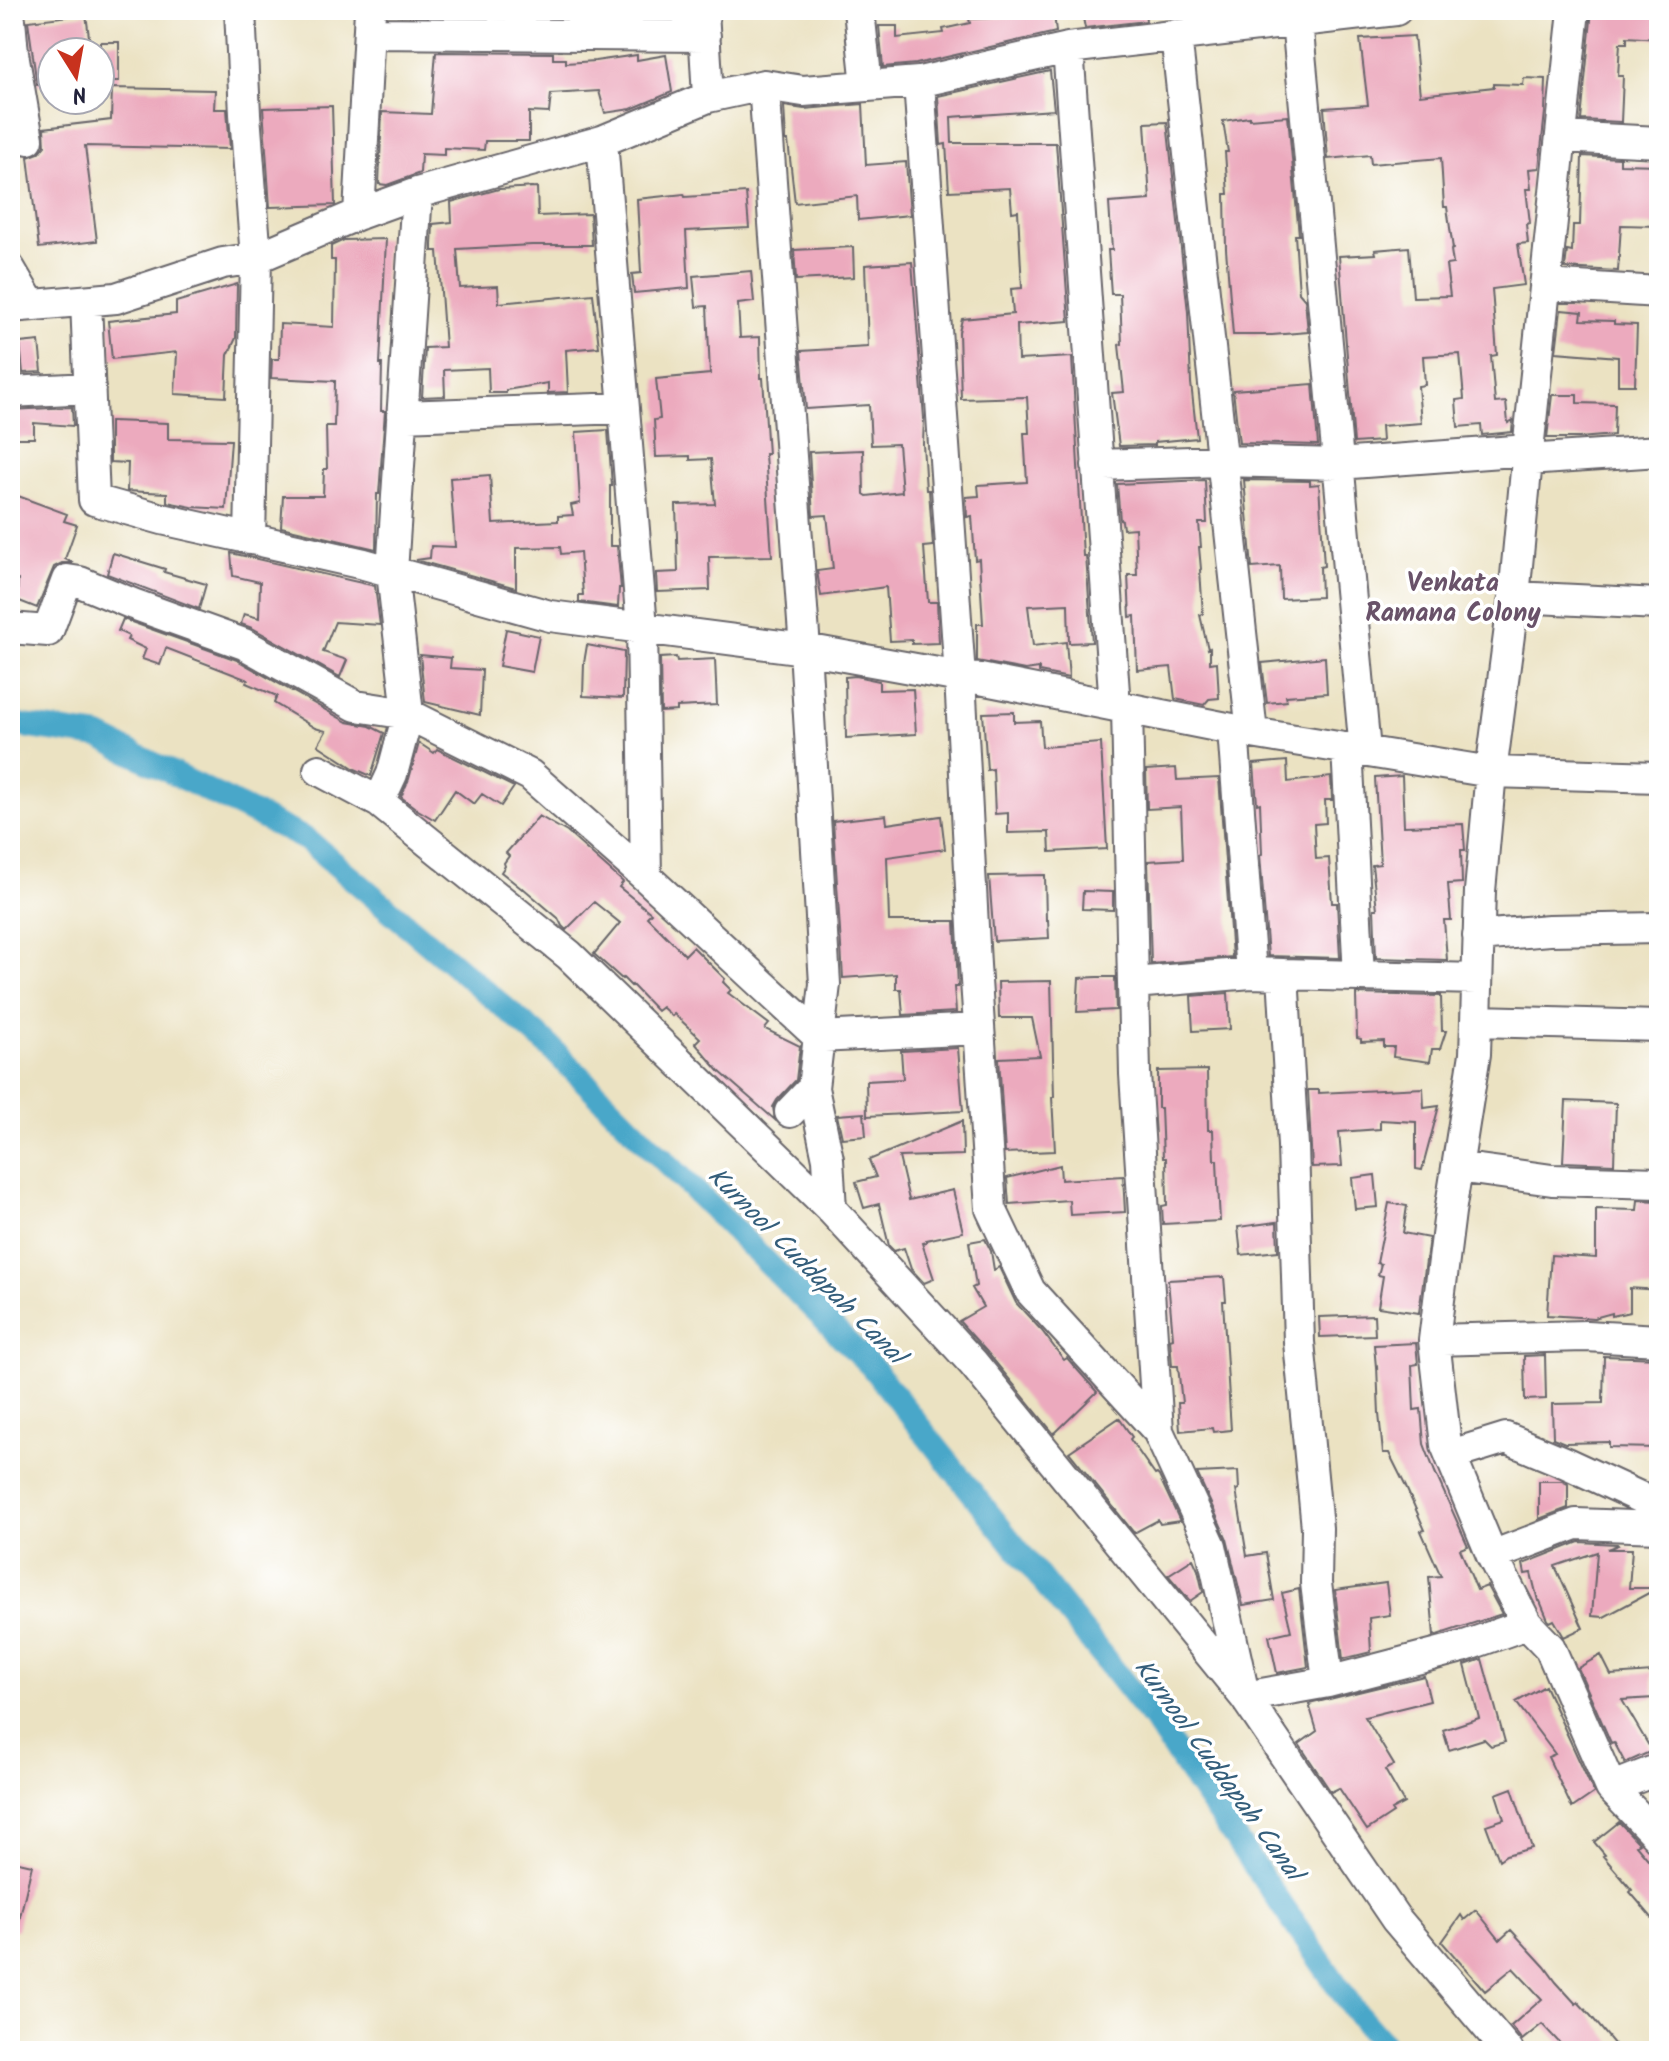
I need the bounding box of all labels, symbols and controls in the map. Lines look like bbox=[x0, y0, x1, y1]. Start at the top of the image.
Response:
north arrow bbox=[36, 36, 116, 116]
text: N bbox=[69, 75, 89, 112]
district label: Venkata Ramana Colony bbox=[1365, 563, 1541, 635]
water label: Kurnool Cuddapah Canal bbox=[697, 1157, 918, 1379]
water label: Kurnool Cuddapah Canal bbox=[1122, 1650, 1315, 1894]

